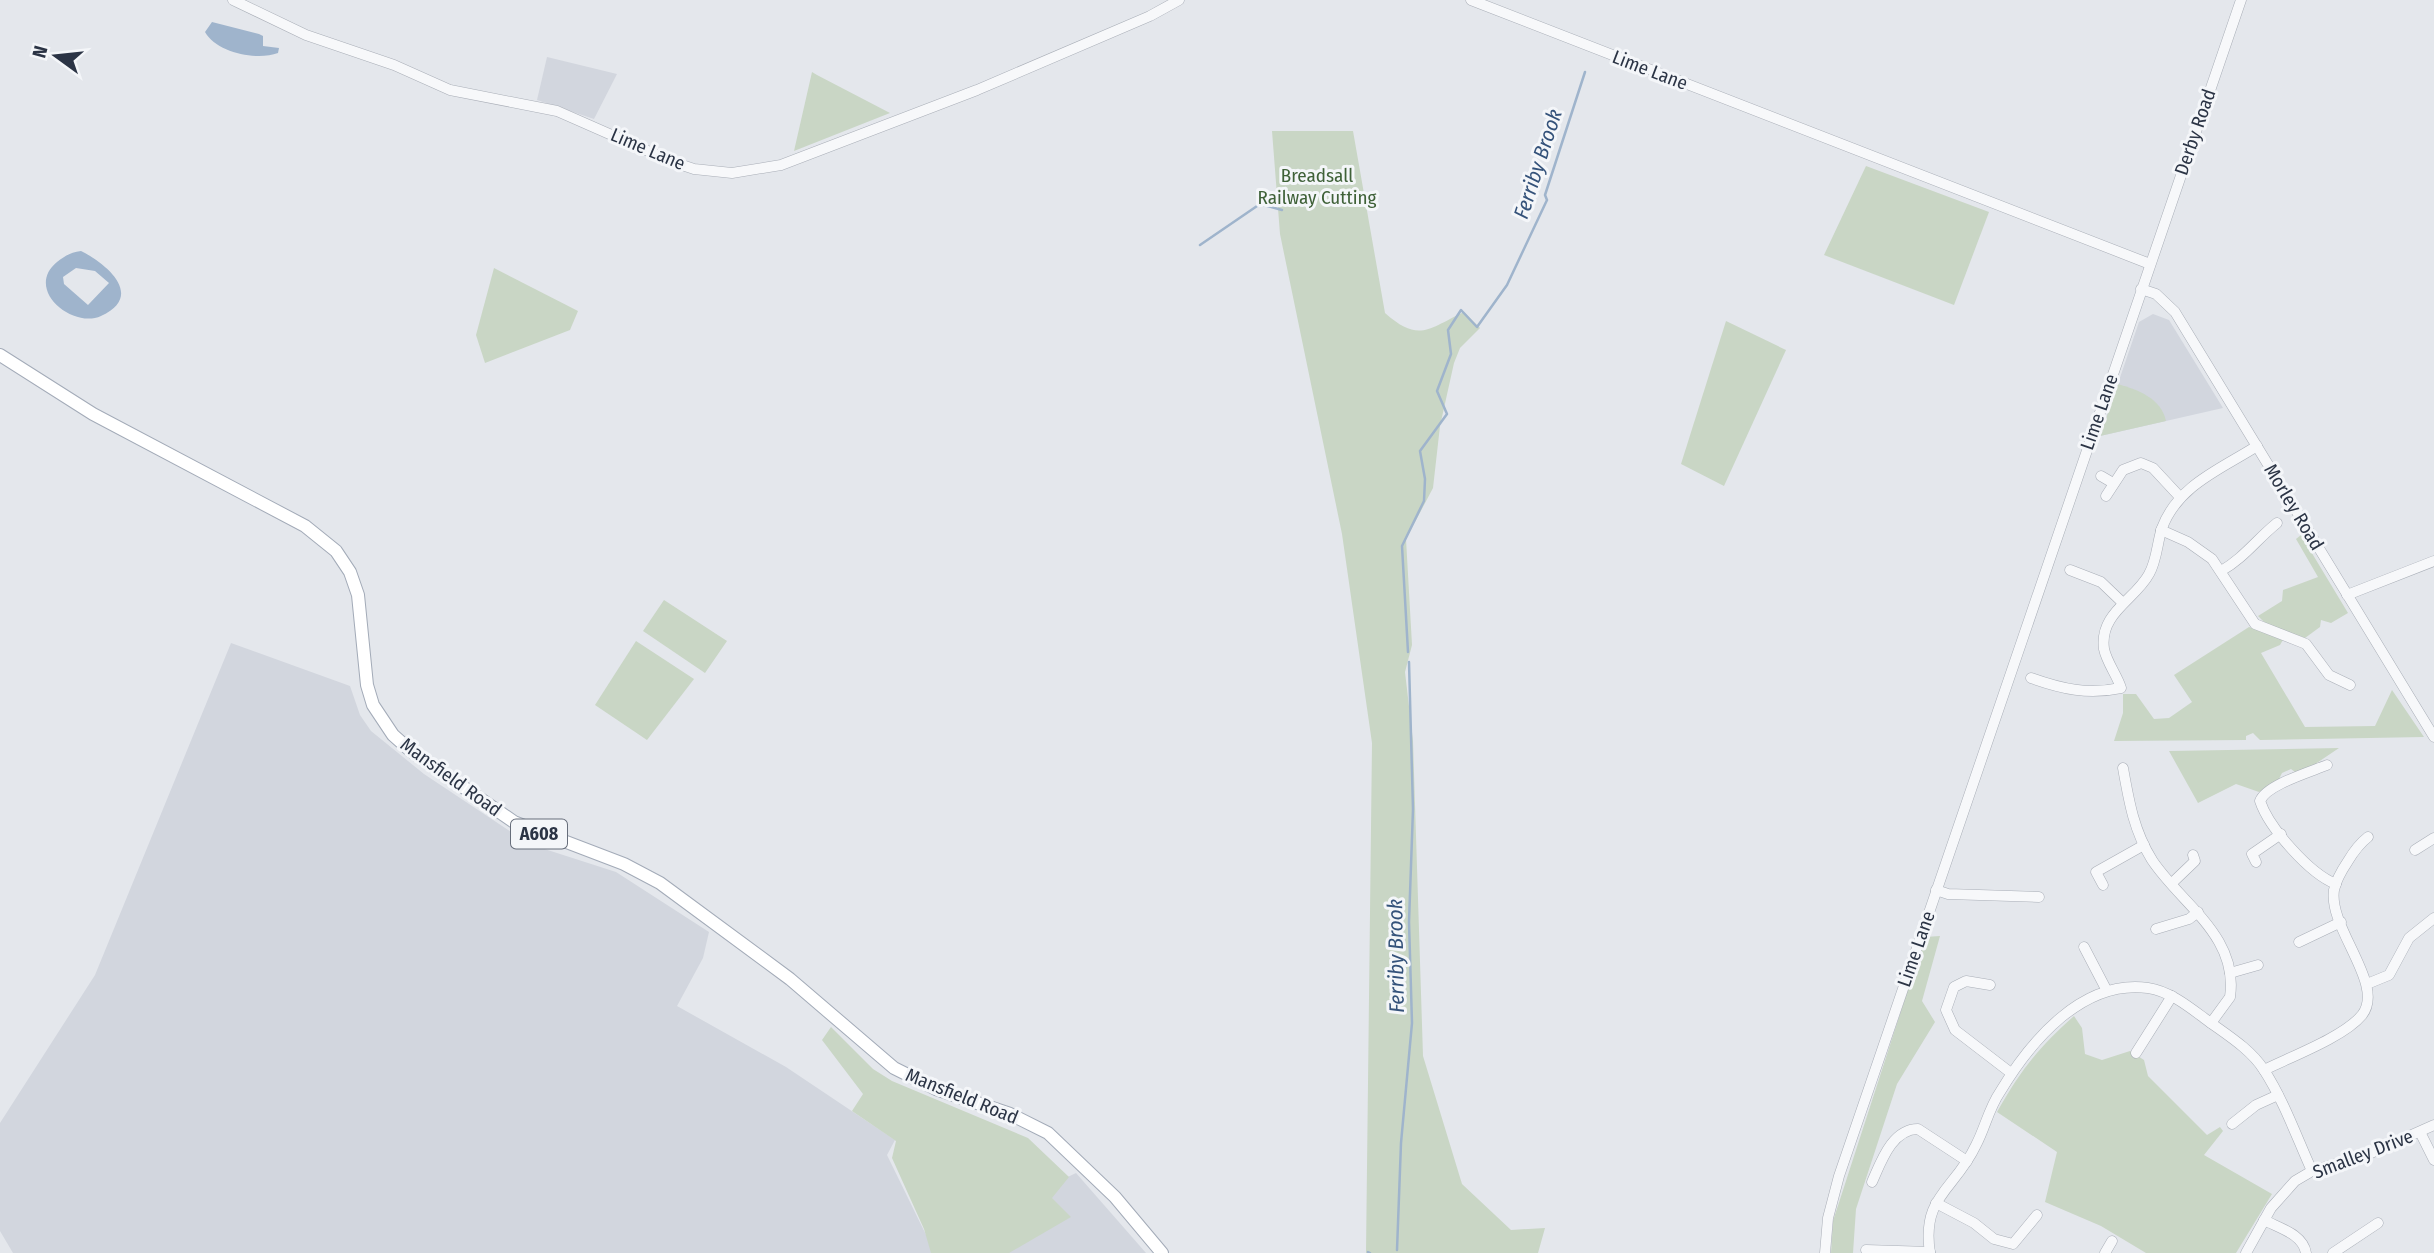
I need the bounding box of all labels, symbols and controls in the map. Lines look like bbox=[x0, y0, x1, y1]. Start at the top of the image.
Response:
north arrow bbox=[21, 21, 91, 91]
text: N bbox=[27, 43, 53, 60]
street label: Lime Lane bbox=[1609, 45, 1691, 95]
street label: Derby Road bbox=[2170, 86, 2220, 178]
water label: Ferriby Brook bbox=[1508, 106, 1568, 222]
street label: Lime Lane bbox=[607, 123, 689, 175]
park label: Breadsall Railway Cutting bbox=[1258, 164, 1376, 209]
street label: Lime Lane bbox=[2075, 371, 2123, 453]
street label: Morley Road bbox=[2259, 460, 2329, 554]
street label: Mansfield Road bbox=[396, 733, 506, 821]
road number: A608 bbox=[511, 820, 567, 848]
water label: Ferriby Brook bbox=[1382, 899, 1410, 1013]
street label: Lime Lane bbox=[1892, 908, 1940, 990]
street label: Mansfield Road bbox=[902, 1063, 1022, 1129]
street label: Smalley Drive bbox=[2310, 1124, 2416, 1184]

